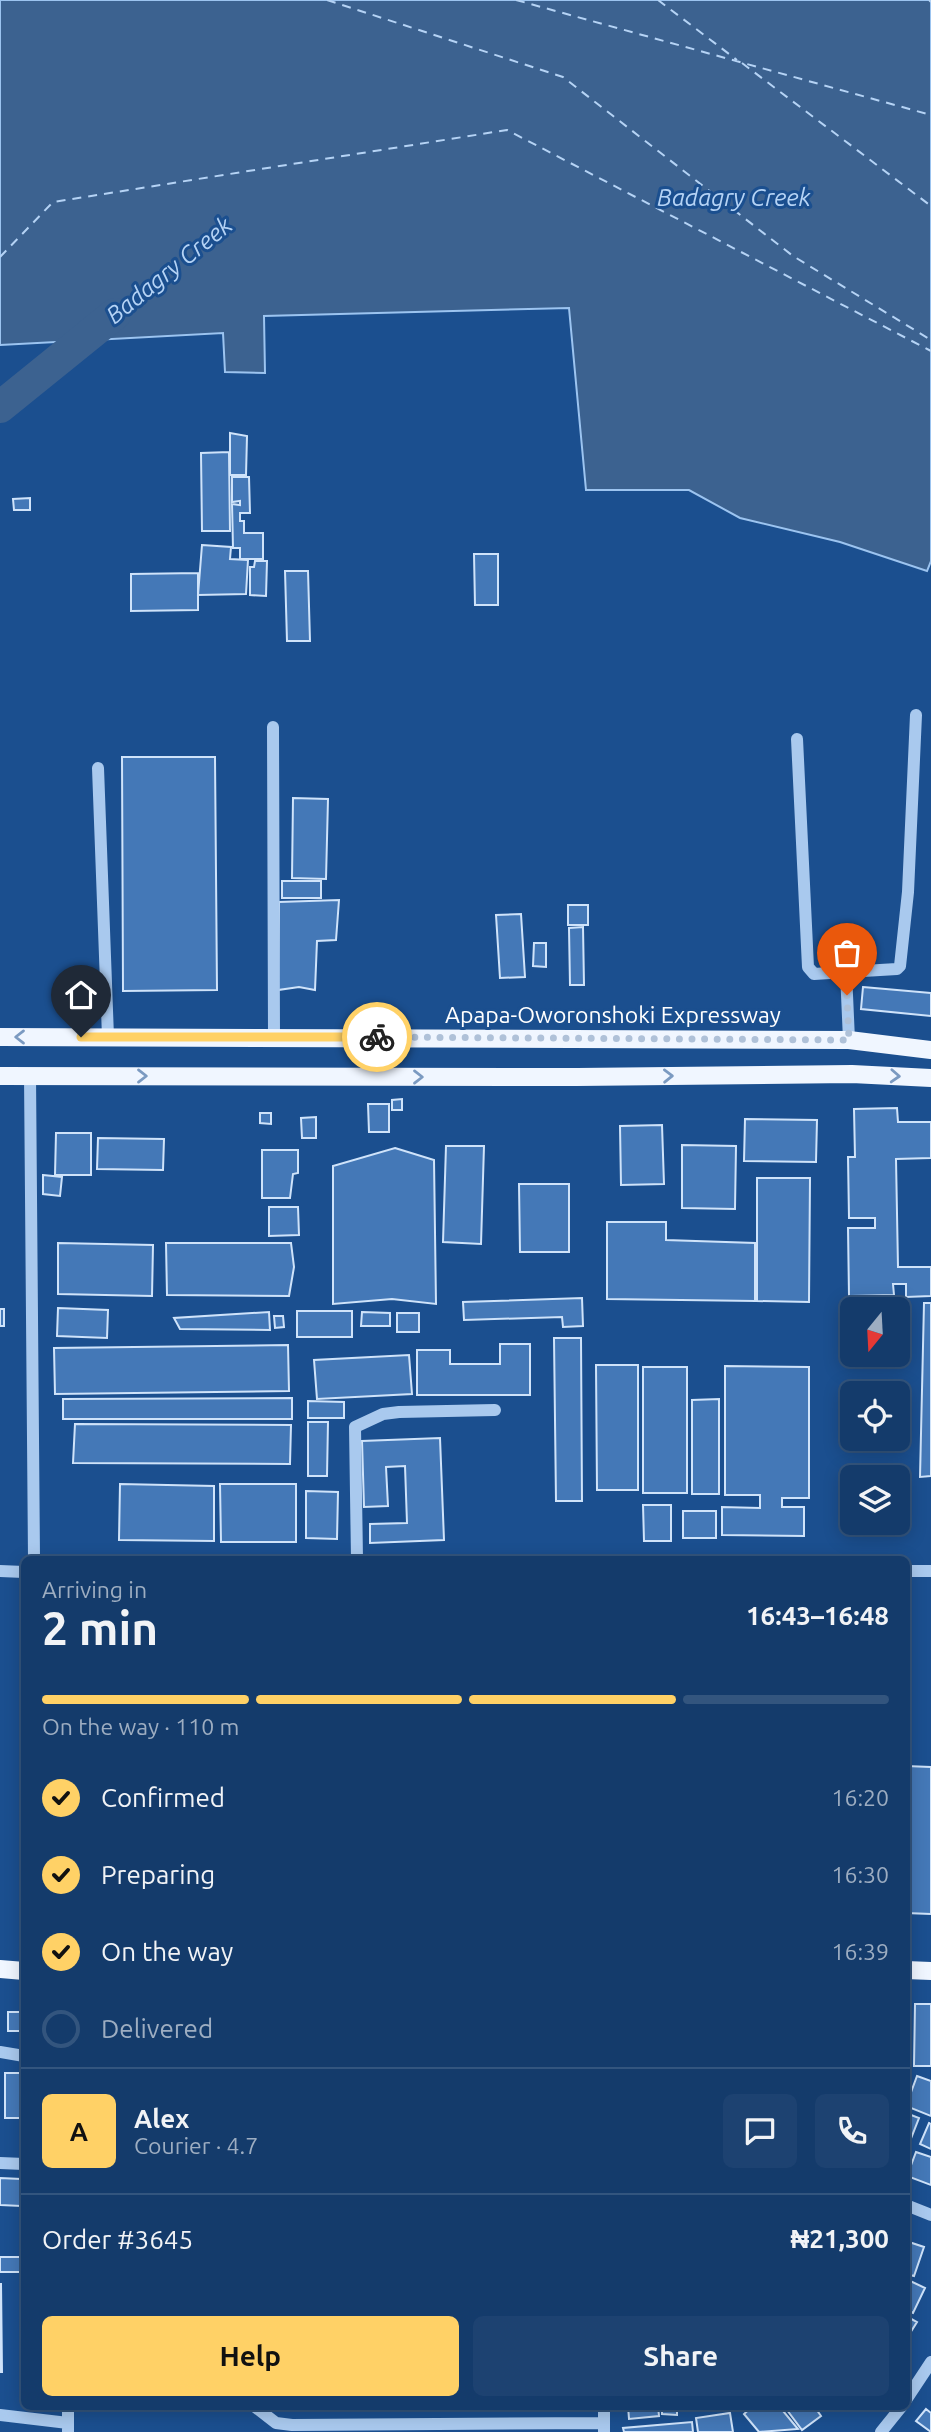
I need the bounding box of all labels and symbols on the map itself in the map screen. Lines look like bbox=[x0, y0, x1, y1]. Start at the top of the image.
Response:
water label: Badagry Creek bbox=[657, 184, 812, 211]
water label: Badagry Creek bbox=[101, 211, 238, 329]
pin bbox=[817, 923, 877, 995]
pin bbox=[51, 965, 111, 1037]
courier bbox=[342, 1002, 412, 1072]
street label: Apapa-Oworonshoki Expressway bbox=[445, 1002, 781, 1027]
one-way arrow bbox=[15, 1029, 25, 1045]
one-way arrow bbox=[137, 1068, 147, 1084]
one-way arrow bbox=[663, 1068, 673, 1084]
one-way arrow bbox=[413, 1069, 424, 1084]
one-way arrow bbox=[890, 1069, 901, 1084]
north arrow bbox=[840, 1297, 910, 1367]

